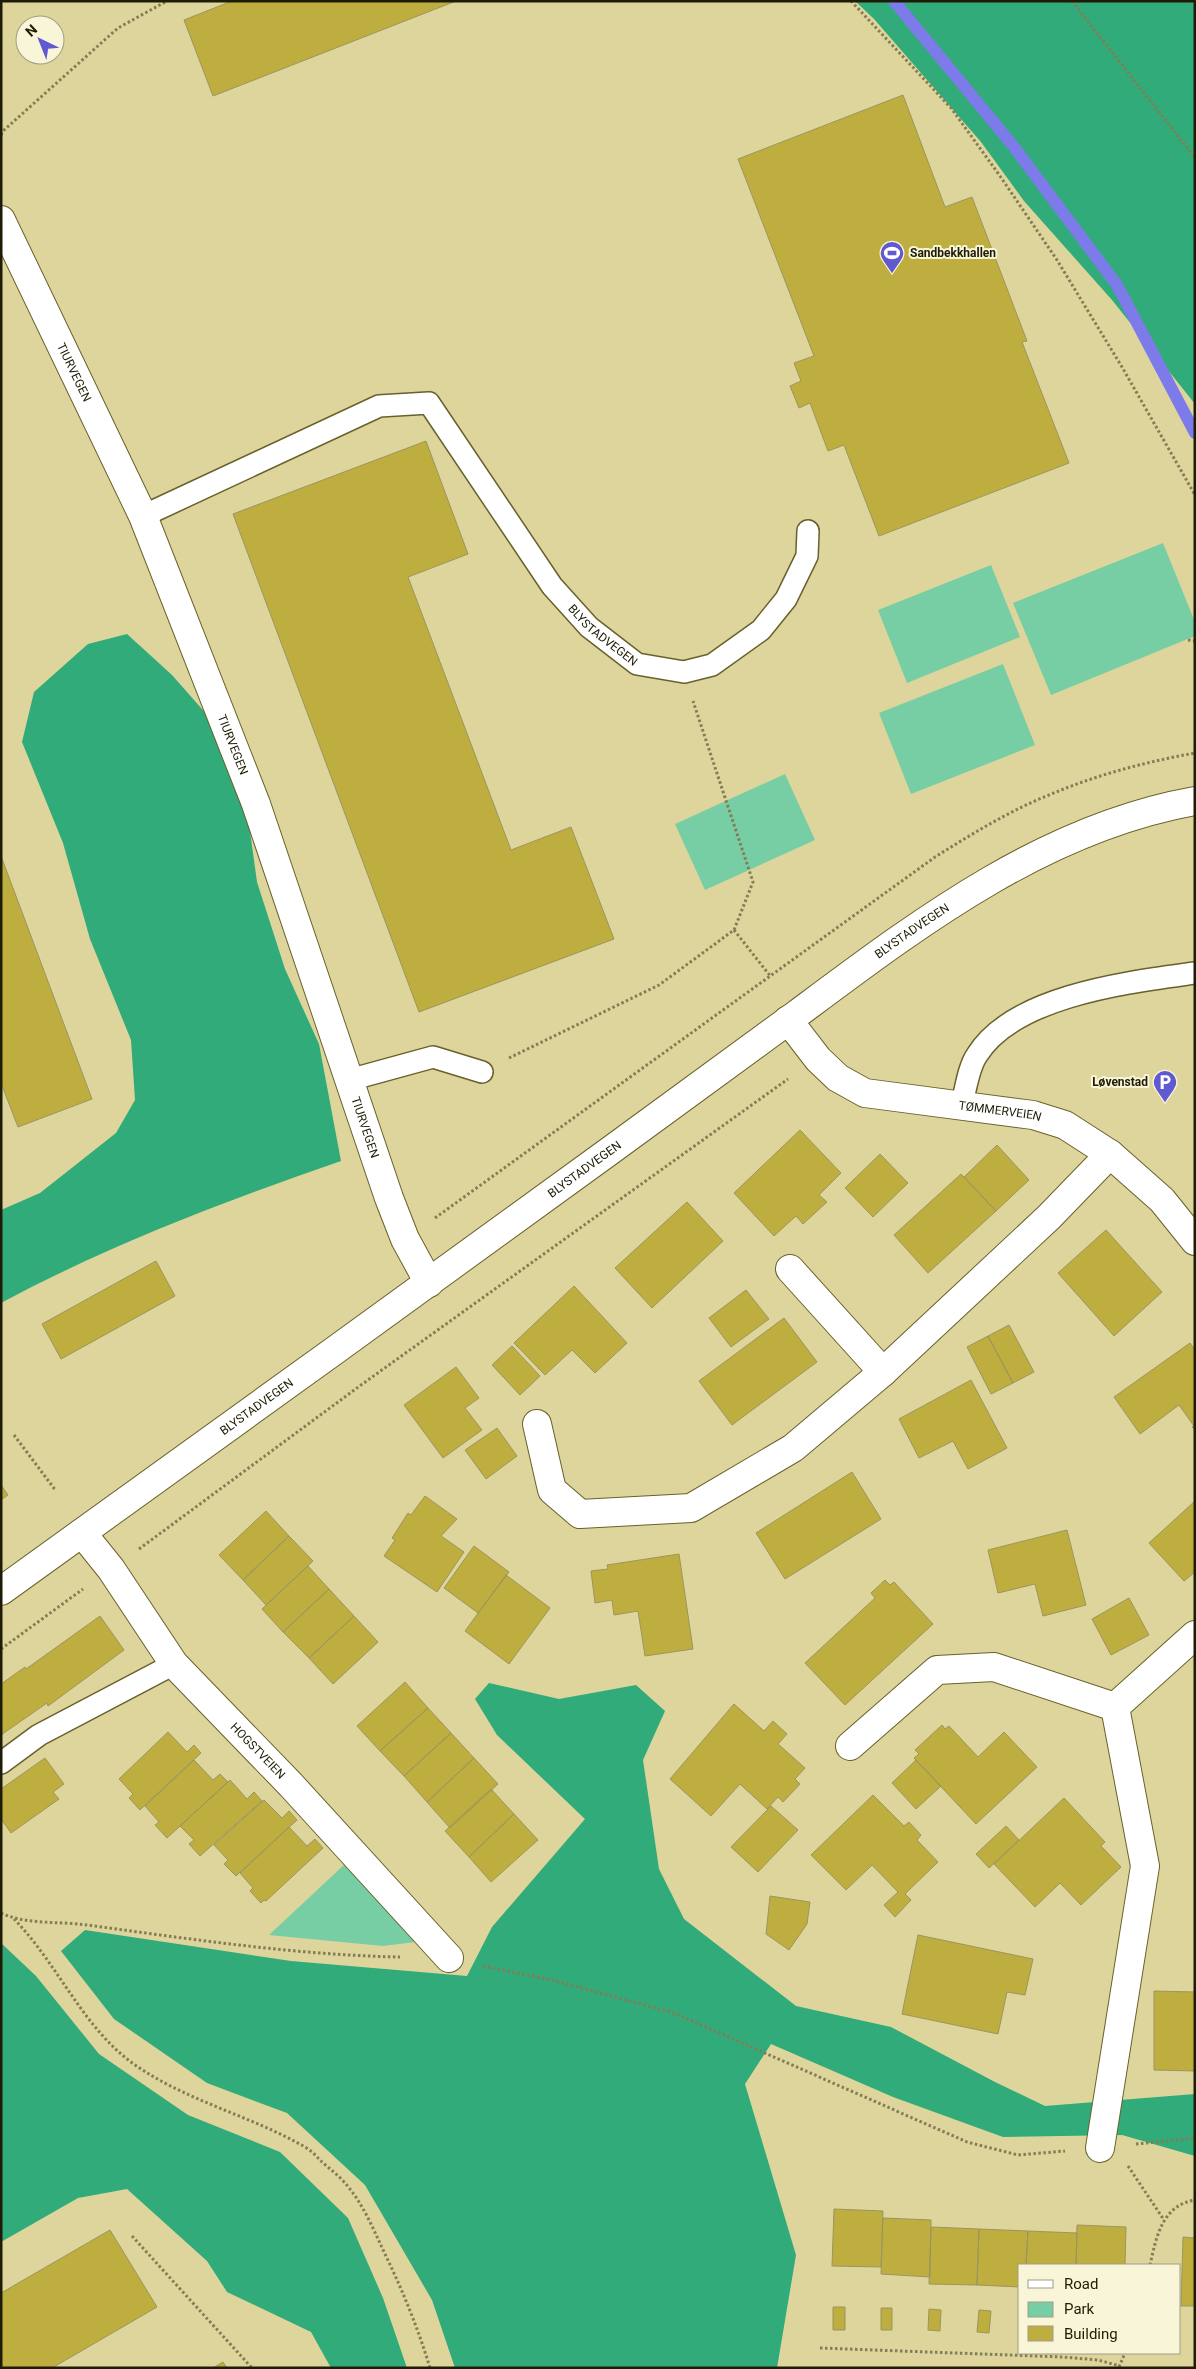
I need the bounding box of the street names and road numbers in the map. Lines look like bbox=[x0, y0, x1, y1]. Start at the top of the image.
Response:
street label: TIURVEGEN bbox=[54, 341, 94, 404]
street label: BLYSTADVEGEN bbox=[565, 602, 640, 669]
street label: TIURVEGEN bbox=[215, 713, 251, 777]
street label: BLYSTADVEGEN bbox=[872, 901, 952, 961]
street label: TIURVEGEN bbox=[348, 1095, 382, 1160]
street label: TØMMERVEIEN bbox=[958, 1098, 1043, 1124]
street label: BLYSTADVEGEN bbox=[545, 1138, 624, 1201]
street label: BLYSTADVEGEN bbox=[217, 1376, 296, 1438]
street label: HOGSTVEIEN bbox=[228, 1720, 288, 1782]

